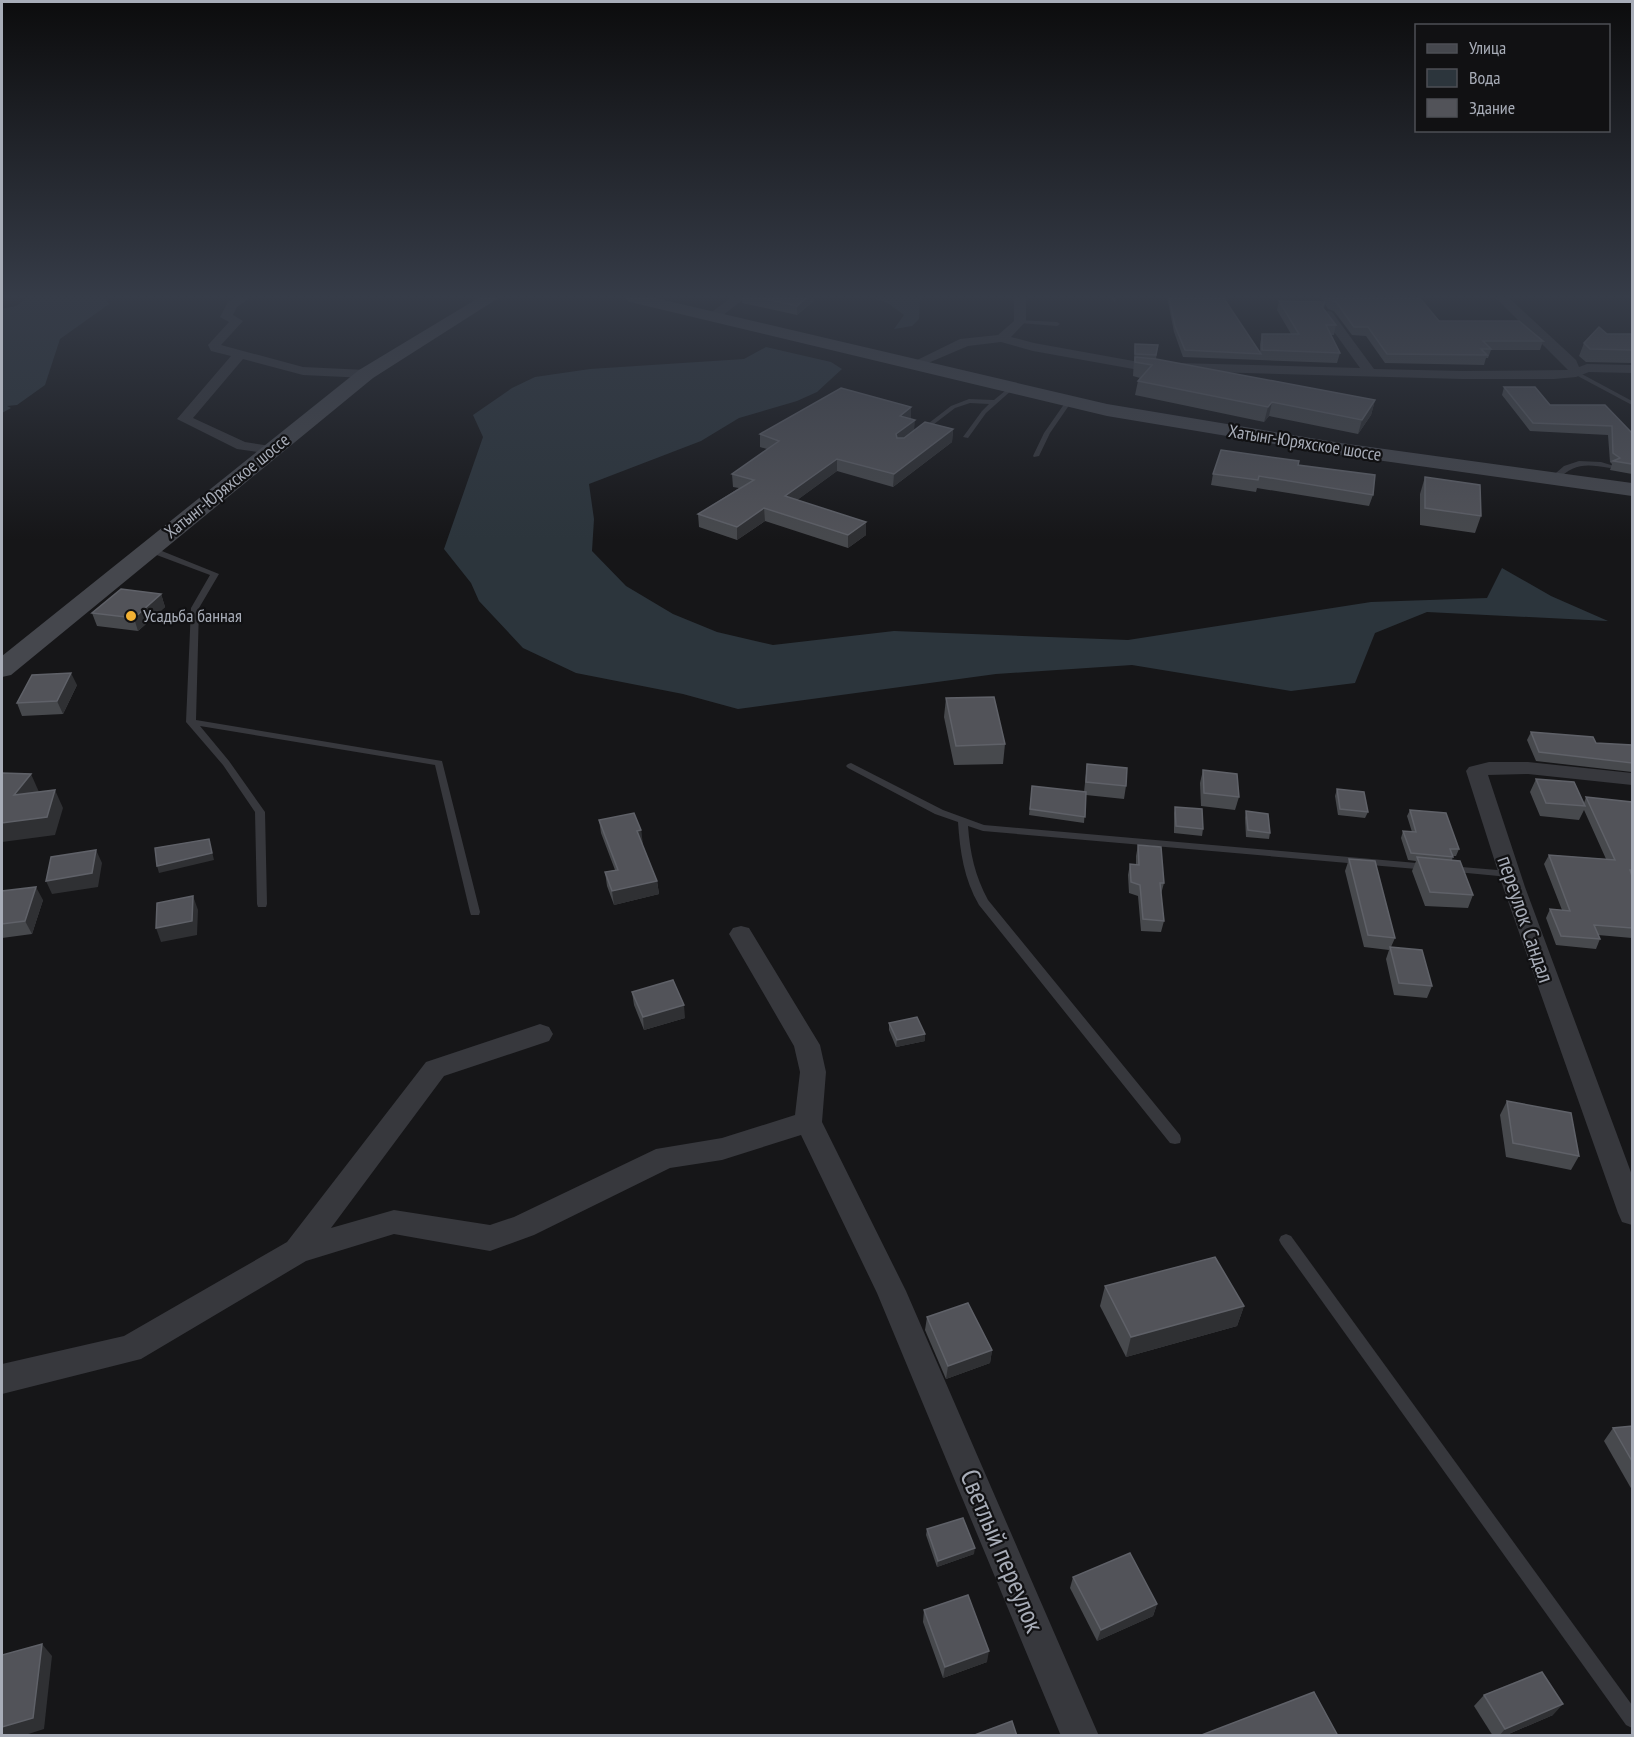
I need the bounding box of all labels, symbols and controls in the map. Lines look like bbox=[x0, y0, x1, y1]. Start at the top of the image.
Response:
legend bbox=[1415, 24, 1610, 132]
text: Улица bbox=[1469, 36, 1506, 59]
text: Вода bbox=[1469, 66, 1500, 89]
text: Здание bbox=[1469, 96, 1515, 119]
street label: Хатынг-Юряхское шоссе bbox=[1227, 419, 1383, 466]
street label: Хатынг-Юряхское шоссе bbox=[159, 428, 294, 543]
place label: Усадьба банная bbox=[143, 604, 242, 627]
marker: Усадьба банная bbox=[124, 609, 138, 623]
street label: переулок Сандал bbox=[1491, 852, 1561, 986]
street label: Светлый переулок bbox=[953, 1464, 1053, 1638]

